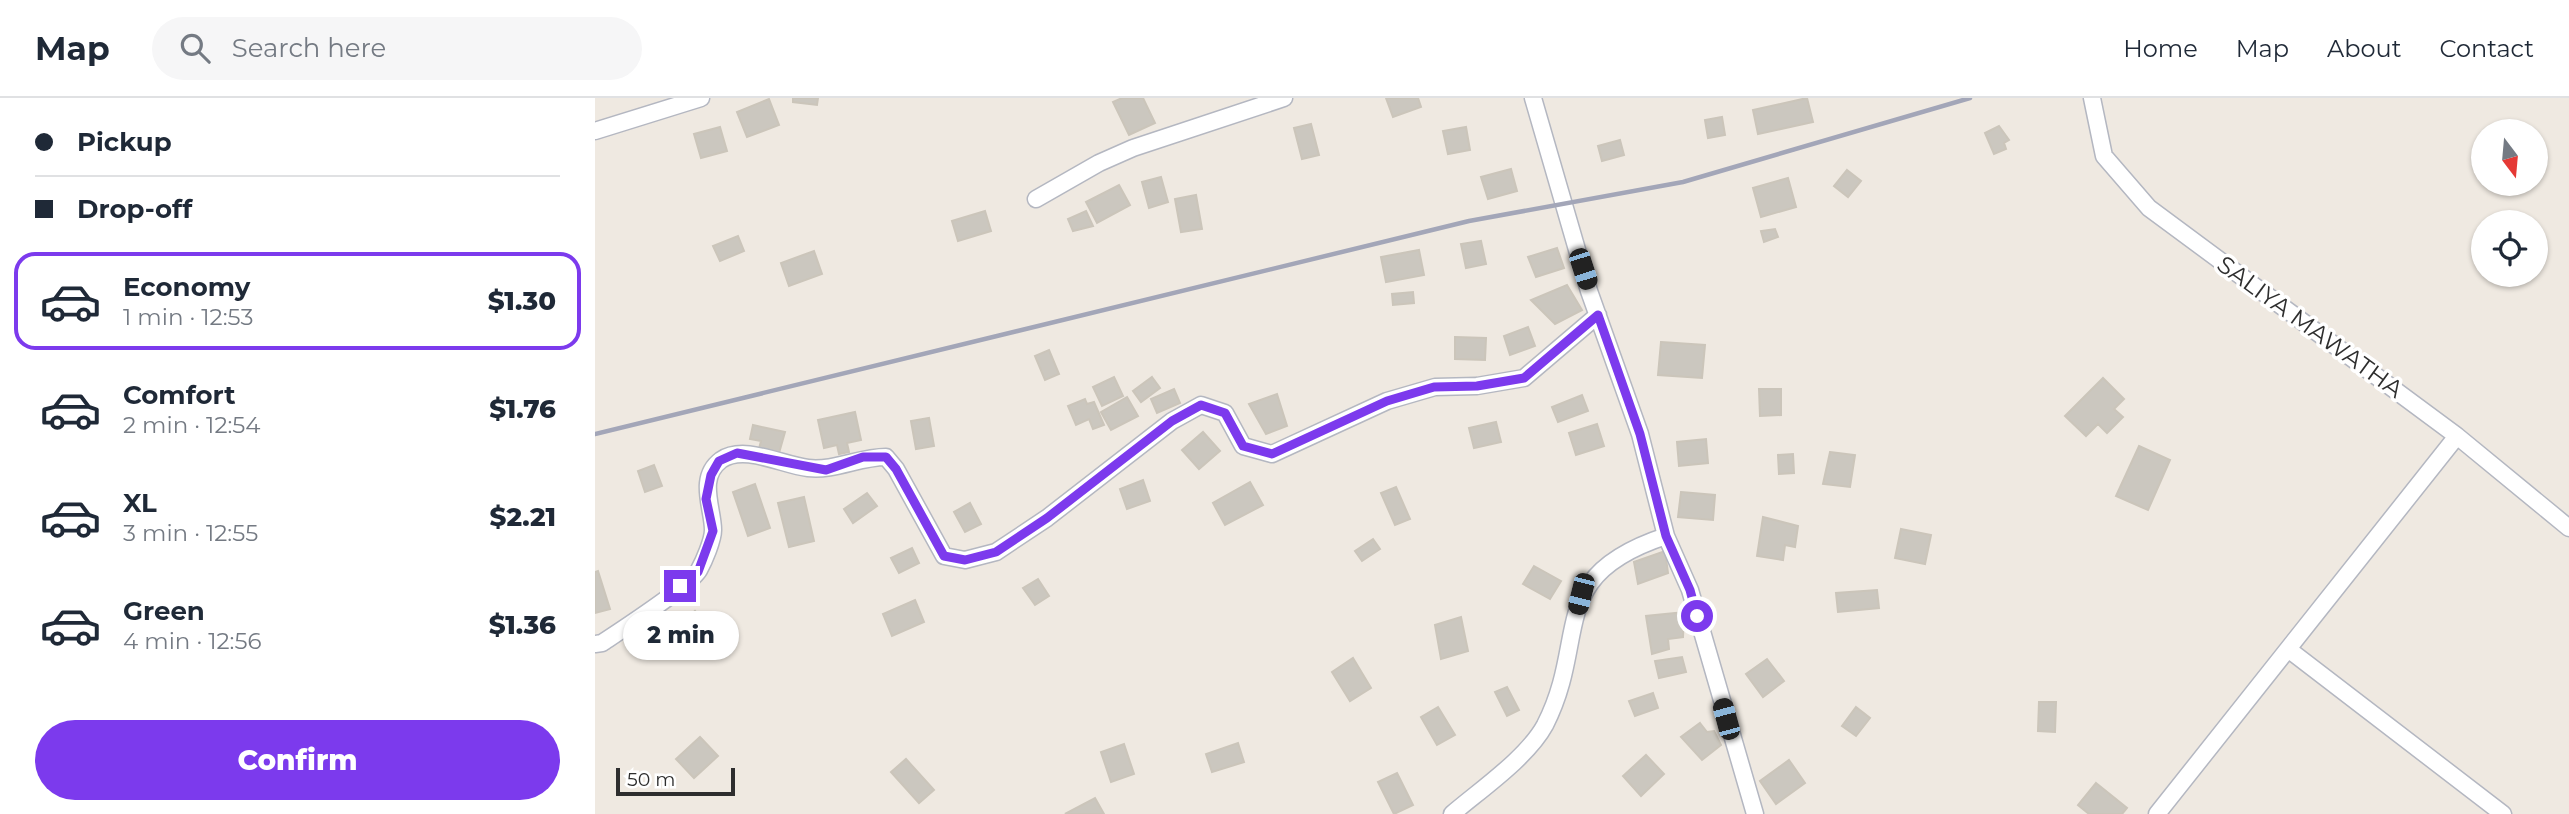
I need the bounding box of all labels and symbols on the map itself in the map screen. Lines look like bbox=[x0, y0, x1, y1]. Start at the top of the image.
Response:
north arrow bbox=[2471, 119, 2548, 196]
car bbox=[1567, 246, 1600, 292]
street label: SALIYA MAWATHA bbox=[2212, 249, 2409, 404]
route end bbox=[664, 570, 696, 602]
car bbox=[1566, 571, 1597, 617]
route start bbox=[1681, 600, 1713, 632]
callout: 2 min bbox=[622, 610, 738, 660]
car bbox=[1711, 696, 1742, 742]
scale bar bbox=[616, 765, 735, 797]

